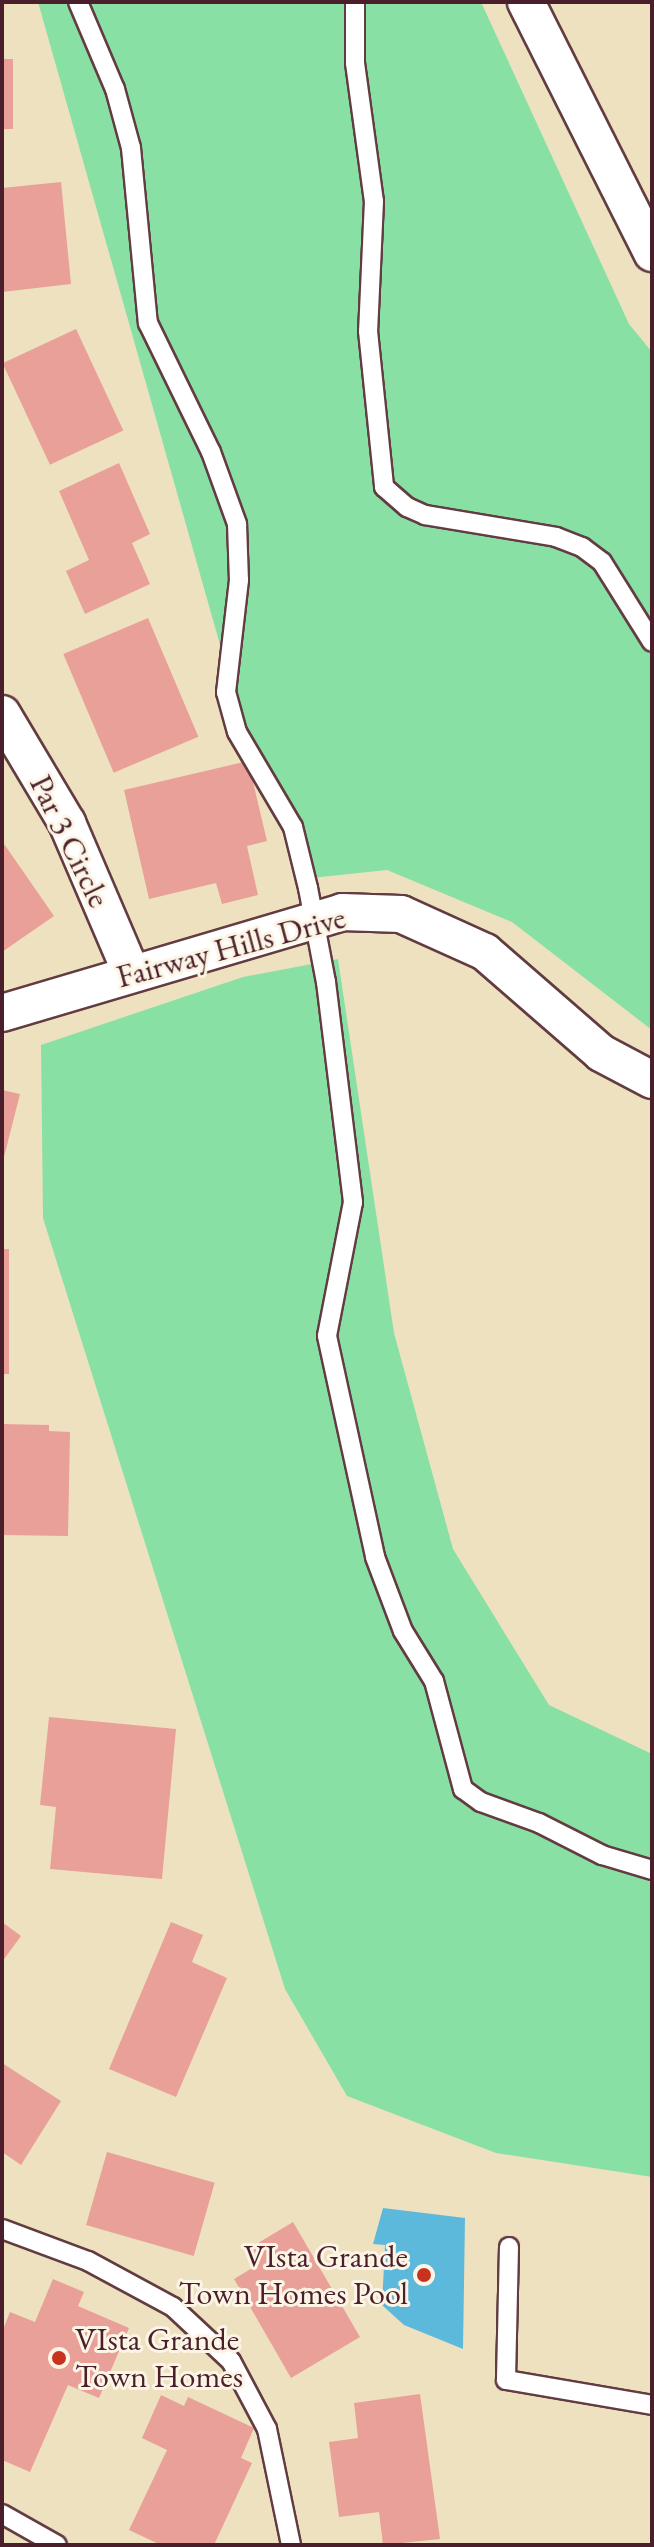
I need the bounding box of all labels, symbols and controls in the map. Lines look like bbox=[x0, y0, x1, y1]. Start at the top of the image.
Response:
street label: Par 3 Circle bbox=[22, 769, 118, 913]
street label: Fairway Hills Drive bbox=[112, 898, 350, 996]
place label: VIsta Grande Town Homes Pool bbox=[179, 2238, 408, 2313]
marker: VIsta Grande Town Homes Pool bbox=[415, 2266, 433, 2284]
place label: VIsta Grande Town Homes bbox=[75, 2321, 243, 2396]
marker: VIsta Grande Town Homes bbox=[50, 2349, 68, 2367]

